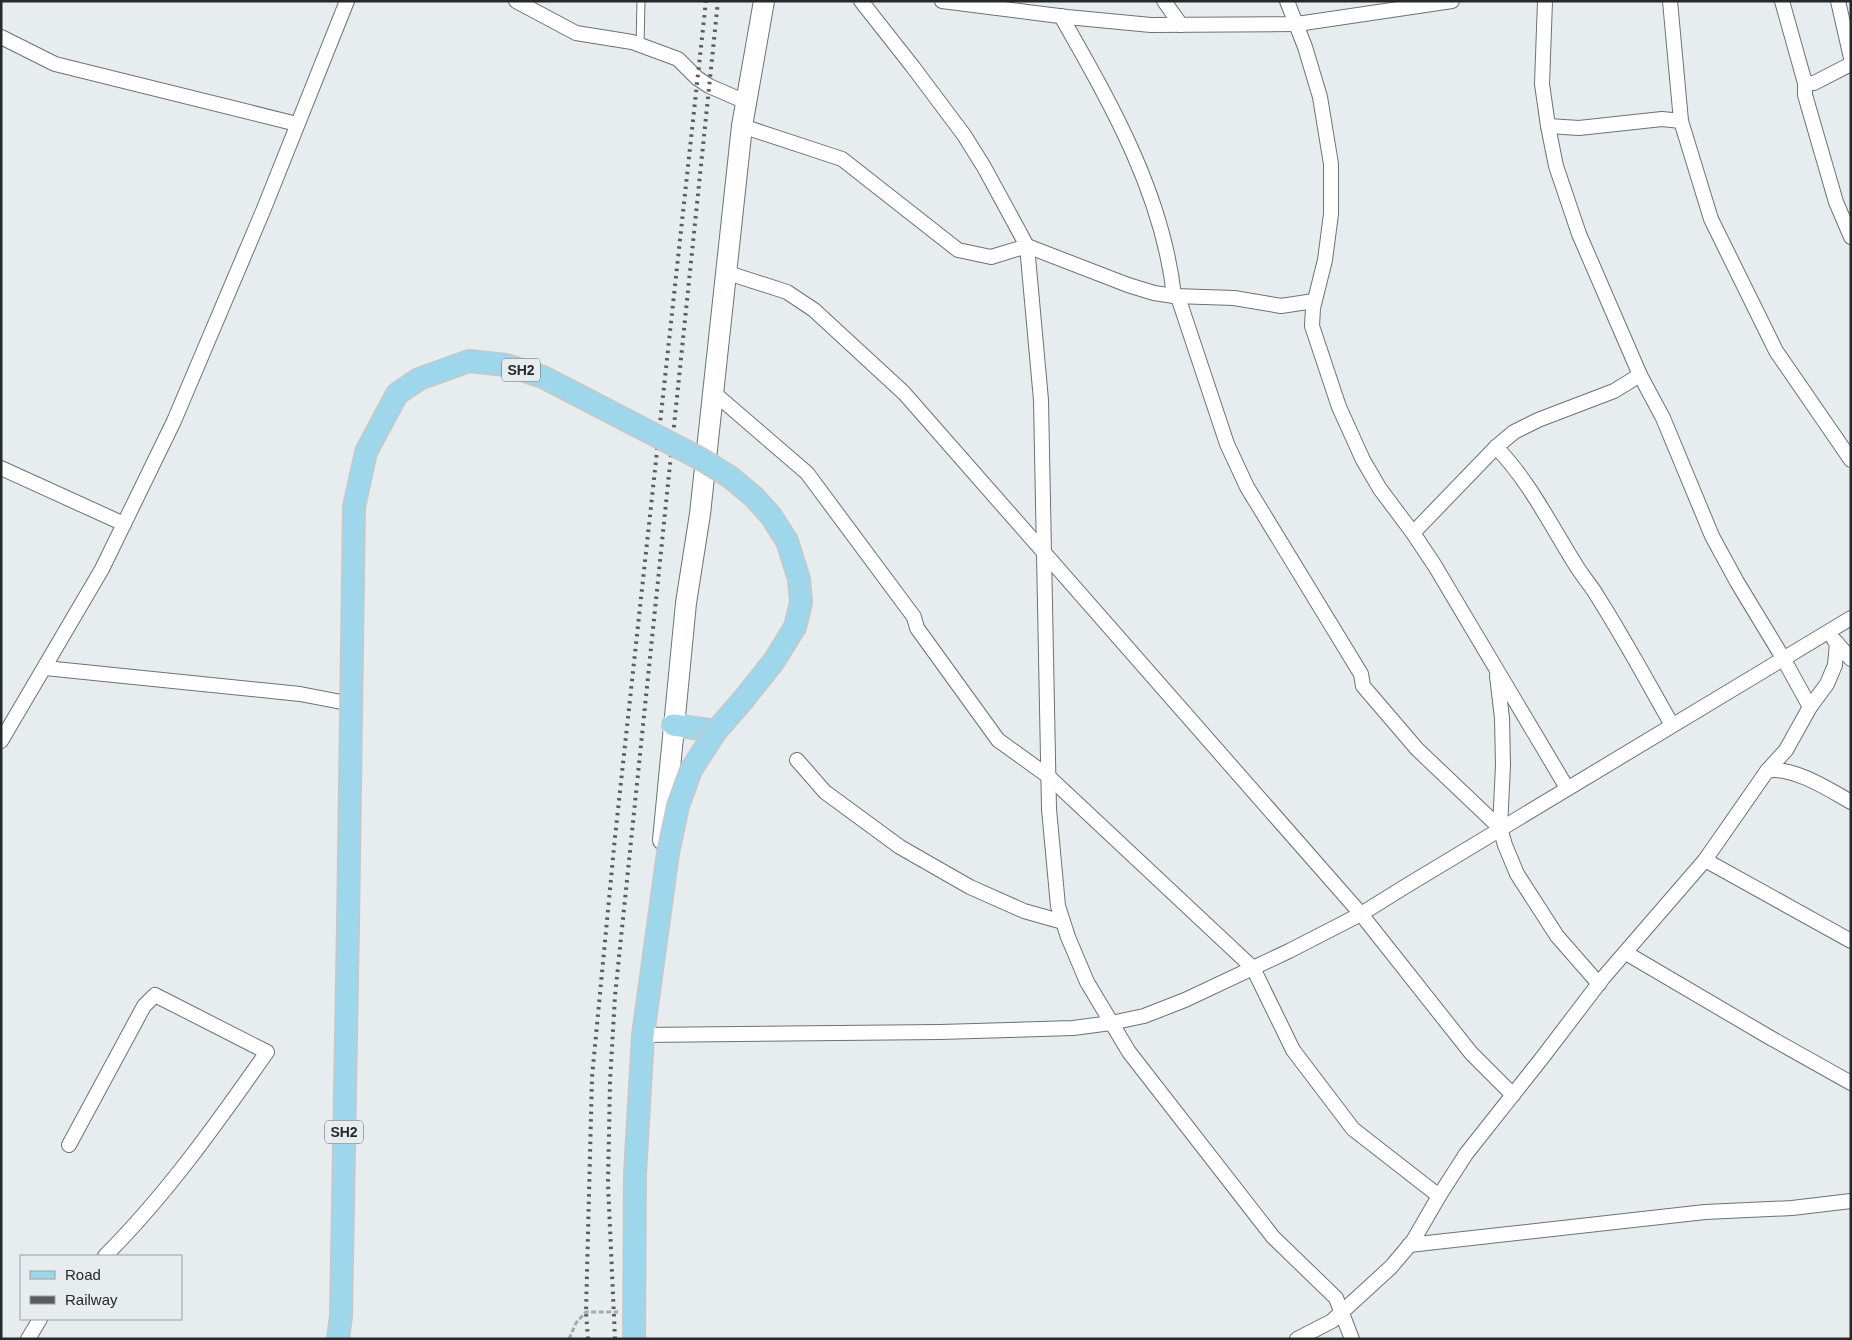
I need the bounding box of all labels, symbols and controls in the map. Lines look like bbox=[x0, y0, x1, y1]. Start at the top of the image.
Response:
road number: SH2 bbox=[502, 358, 540, 382]
road number: SH2 bbox=[325, 1120, 363, 1144]
legend bbox=[20, 1255, 182, 1320]
text: Road bbox=[65, 1266, 101, 1283]
text: Railway bbox=[65, 1291, 118, 1308]

